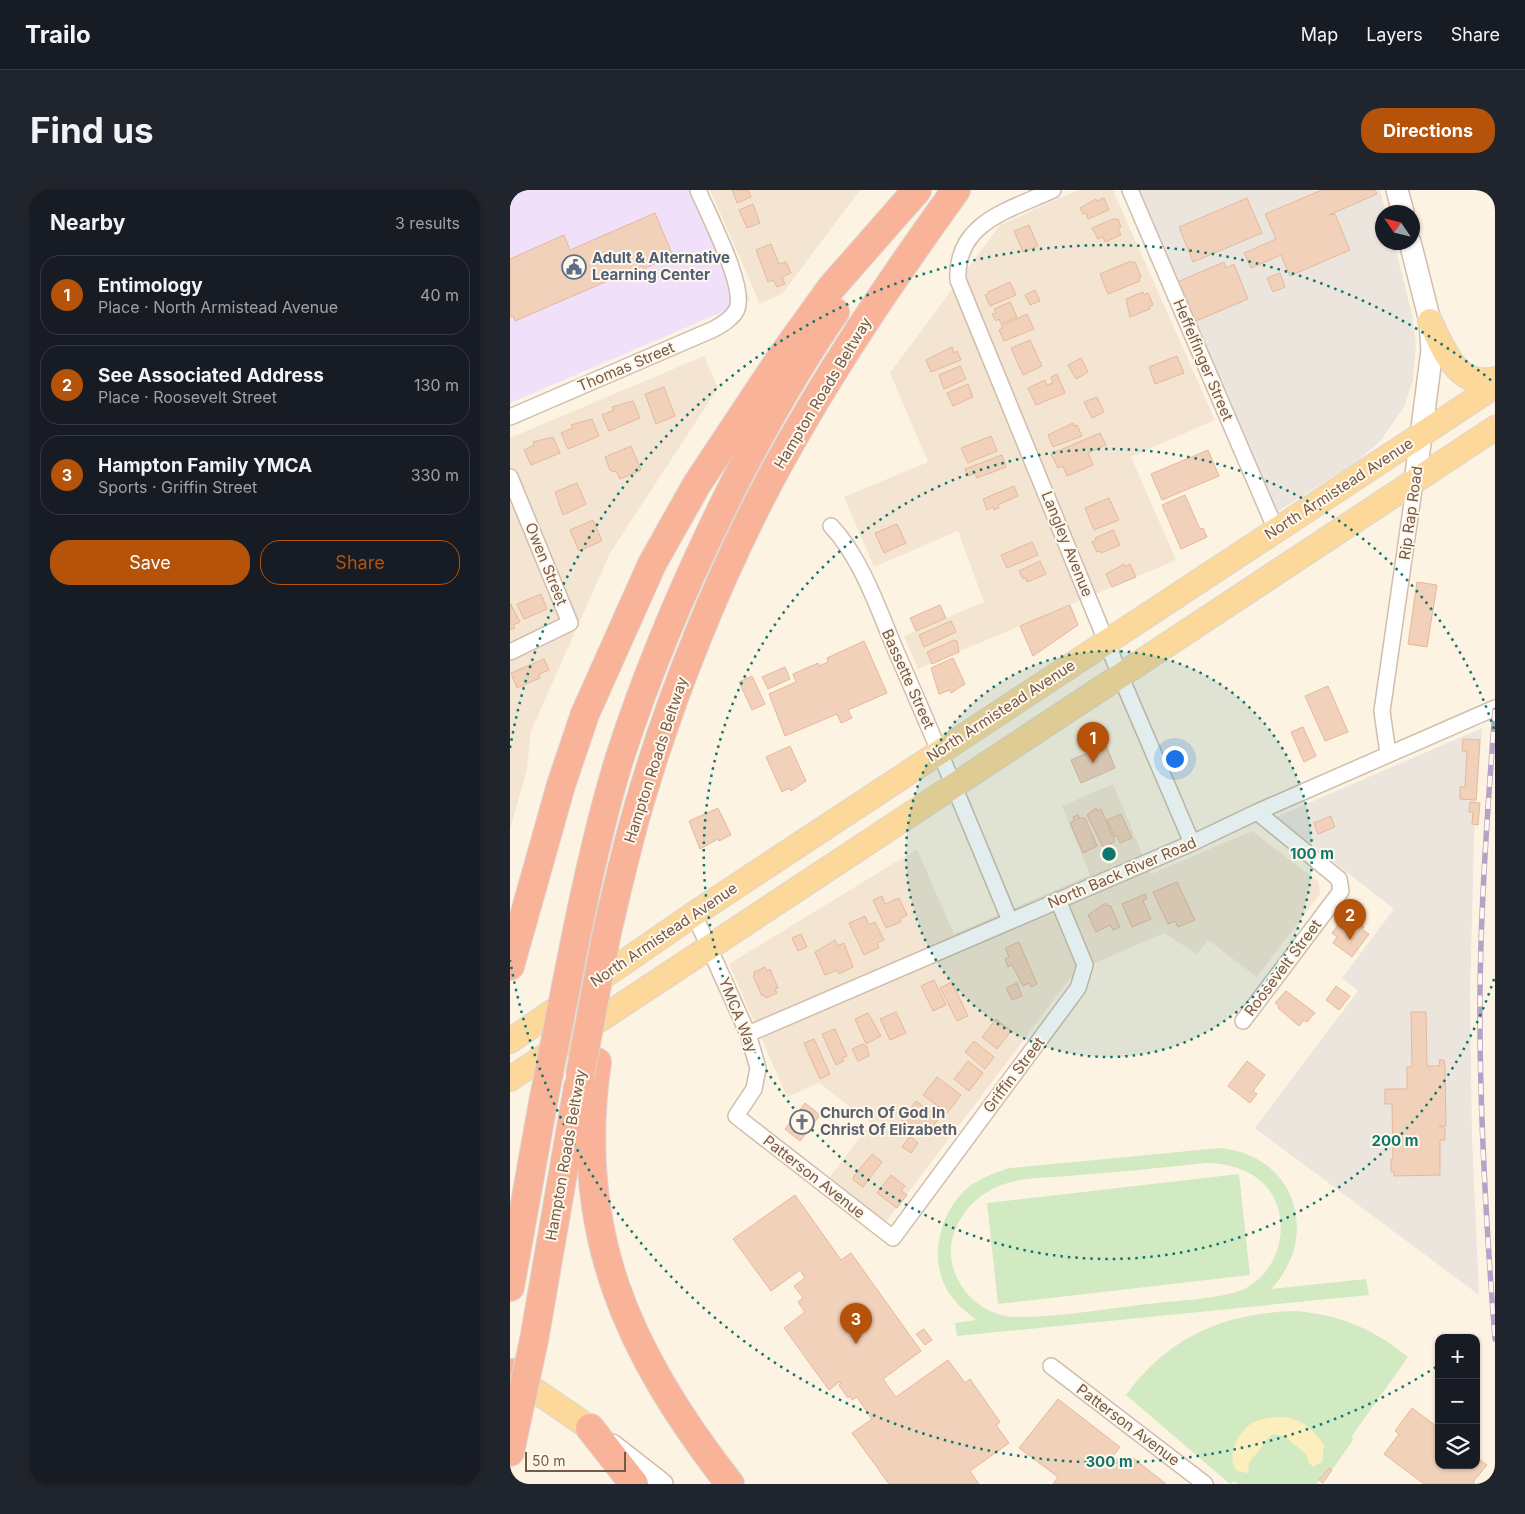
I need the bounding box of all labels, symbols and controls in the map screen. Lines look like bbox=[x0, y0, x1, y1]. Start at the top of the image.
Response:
text: Trailo bbox=[25, 20, 91, 49]
text: Map bbox=[1301, 24, 1338, 45]
text: Layers bbox=[1366, 24, 1423, 45]
text: Share bbox=[1451, 24, 1500, 45]
button: Directions bbox=[1361, 108, 1495, 153]
text: Find us bbox=[30, 109, 154, 151]
north arrow bbox=[1375, 205, 1420, 250]
text: Nearby bbox=[50, 210, 125, 235]
text: 3 results bbox=[395, 213, 460, 233]
place label: Adult & Alternative Learning Center bbox=[592, 248, 730, 284]
public building icon: Adult & Alternative Learning Center bbox=[561, 254, 587, 280]
text: Entimology bbox=[98, 274, 203, 297]
text: 1 bbox=[64, 285, 70, 305]
text: 40 m bbox=[420, 285, 459, 305]
street label: Heffelfinger Street bbox=[1169, 296, 1238, 424]
text: Place · North Armistead Avenue bbox=[98, 297, 338, 317]
street label: Hampton Roads Beltway bbox=[770, 313, 876, 472]
street label: Thomas Street bbox=[574, 338, 677, 396]
text: See Associated Address bbox=[98, 364, 324, 387]
text: 2 bbox=[62, 375, 72, 395]
text: 130 m bbox=[414, 375, 459, 395]
text: Place · Roosevelt Street bbox=[98, 387, 277, 407]
street label: North Armistead Avenue bbox=[1261, 433, 1417, 544]
text: Hampton Family YMCA bbox=[98, 454, 312, 477]
text: 3 bbox=[62, 465, 72, 485]
text: 330 m bbox=[411, 465, 459, 485]
street label: Rip Rap Road bbox=[1395, 465, 1426, 561]
text: Sports · Griffin Street bbox=[98, 477, 257, 497]
street label: Langley Avenue bbox=[1038, 488, 1097, 599]
street label: Owen Street bbox=[521, 520, 572, 608]
button: Save bbox=[50, 540, 250, 585]
button: Share bbox=[260, 540, 460, 585]
street label: Bassette Street bbox=[878, 626, 939, 732]
street label: North Armistead Avenue bbox=[923, 655, 1079, 766]
street label: Hampton Roads Beltway bbox=[620, 674, 692, 845]
pin: 1 bbox=[1077, 722, 1109, 763]
your location bbox=[1162, 746, 1188, 772]
street label: North Back River Road bbox=[1045, 833, 1199, 912]
text: 100 m bbox=[1290, 844, 1334, 863]
centre of rings bbox=[1100, 845, 1118, 863]
street label: North Armistead Avenue bbox=[587, 878, 741, 991]
pin: 2 bbox=[1334, 899, 1366, 940]
street label: Roosevelt Street bbox=[1240, 916, 1325, 1020]
street label: YMCA Way bbox=[715, 974, 762, 1056]
street label: Griffin Street bbox=[979, 1033, 1048, 1116]
street label: Hampton Roads Beltway bbox=[541, 1067, 590, 1242]
place label: Church Of God In Christ Of Elizabeth bbox=[820, 1103, 957, 1139]
church icon: Church Of God In Christ Of Elizabeth bbox=[789, 1109, 815, 1135]
street label: Patterson Avenue bbox=[759, 1131, 869, 1222]
text: 200 m bbox=[1372, 1131, 1418, 1150]
pin: 3 bbox=[840, 1303, 872, 1344]
map controls bbox=[1435, 1334, 1480, 1469]
button: + bbox=[1435, 1334, 1480, 1379]
button: − bbox=[1435, 1379, 1480, 1424]
street label: Patterson Avenue bbox=[1073, 1380, 1184, 1470]
button: layers bbox=[1435, 1424, 1480, 1469]
scale bar bbox=[525, 1449, 626, 1472]
text: 50 m bbox=[532, 1452, 566, 1469]
text: 300 m bbox=[1085, 1452, 1133, 1471]

